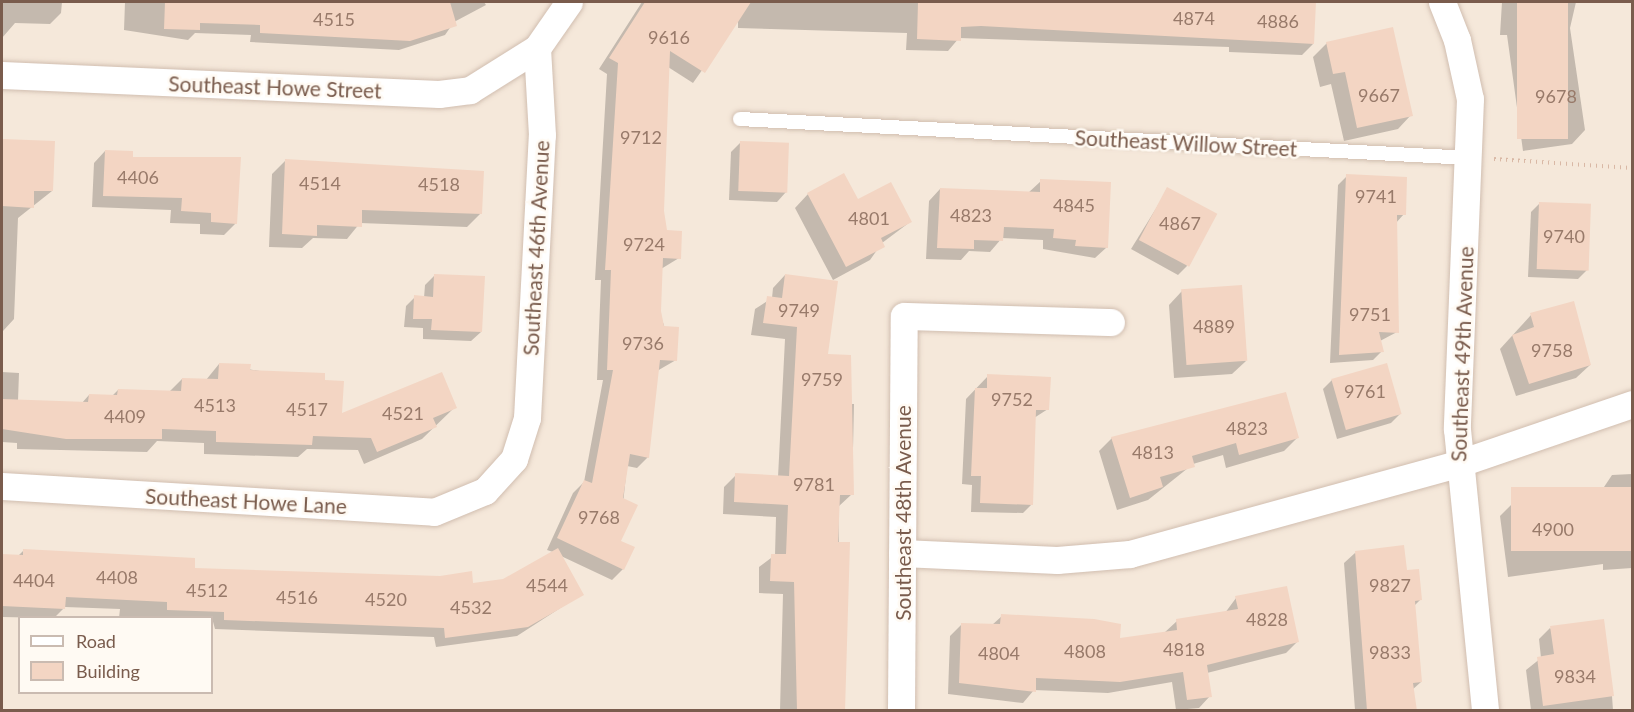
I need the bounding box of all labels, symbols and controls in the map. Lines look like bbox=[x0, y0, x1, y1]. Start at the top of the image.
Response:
house number: 4874 bbox=[1173, 7, 1215, 29]
house number: 4515 bbox=[313, 8, 355, 30]
house number: 4886 bbox=[1257, 10, 1299, 32]
house number: 9616 bbox=[648, 26, 690, 48]
street label: Southeast Howe Street bbox=[168, 71, 382, 103]
house number: 9667 bbox=[1358, 84, 1400, 106]
house number: 9678 bbox=[1535, 85, 1577, 107]
street label: Southeast Willow Street bbox=[1074, 125, 1298, 161]
house number: 9712 bbox=[620, 126, 662, 148]
street label: Southeast 46th Avenue bbox=[518, 139, 554, 357]
house number: 4406 bbox=[117, 166, 159, 188]
house number: 4514 bbox=[299, 172, 341, 194]
house number: 4518 bbox=[418, 173, 460, 195]
house number: 9741 bbox=[1355, 185, 1397, 207]
house number: 4845 bbox=[1053, 194, 1095, 216]
house number: 4823 bbox=[950, 204, 992, 226]
house number: 4801 bbox=[848, 207, 890, 229]
house number: 4867 bbox=[1159, 212, 1201, 234]
house number: 9740 bbox=[1543, 225, 1585, 247]
house number: 9724 bbox=[623, 233, 665, 255]
street label: Southeast 49th Avenue bbox=[1446, 246, 1478, 462]
house number: 9749 bbox=[778, 299, 820, 321]
house number: 9751 bbox=[1349, 303, 1391, 325]
house number: 4889 bbox=[1193, 315, 1235, 337]
house number: 9736 bbox=[622, 332, 664, 354]
house number: 9758 bbox=[1531, 339, 1573, 361]
house number: 9759 bbox=[801, 368, 843, 390]
house number: 9761 bbox=[1344, 380, 1386, 402]
house number: 9752 bbox=[991, 388, 1033, 410]
house number: 4513 bbox=[194, 394, 236, 416]
house number: 4517 bbox=[286, 398, 328, 420]
house number: 4521 bbox=[382, 402, 424, 424]
house number: 4409 bbox=[104, 405, 146, 427]
street label: Southeast 48th Avenue bbox=[890, 405, 916, 621]
house number: 4823 bbox=[1226, 417, 1268, 439]
house number: 4813 bbox=[1132, 441, 1174, 463]
house number: 9781 bbox=[793, 473, 835, 495]
street label: Southeast Howe Lane bbox=[144, 483, 348, 519]
house number: 9768 bbox=[578, 506, 620, 528]
house number: 4900 bbox=[1532, 518, 1574, 540]
house number: 4408 bbox=[96, 566, 138, 588]
house number: 4404 bbox=[13, 569, 55, 591]
house number: 4544 bbox=[526, 574, 568, 596]
house number: 9827 bbox=[1369, 574, 1411, 596]
house number: 4512 bbox=[186, 579, 228, 601]
house number: 4516 bbox=[276, 586, 318, 608]
house number: 4520 bbox=[365, 588, 407, 610]
house number: 4532 bbox=[450, 596, 492, 618]
house number: 4828 bbox=[1246, 608, 1288, 630]
legend bbox=[18, 616, 213, 694]
text: Road bbox=[76, 630, 116, 652]
house number: 4818 bbox=[1163, 638, 1205, 660]
house number: 4808 bbox=[1064, 640, 1106, 662]
house number: 9833 bbox=[1369, 641, 1411, 663]
house number: 4804 bbox=[978, 642, 1020, 664]
text: Building bbox=[76, 660, 140, 682]
house number: 9834 bbox=[1554, 665, 1596, 687]

